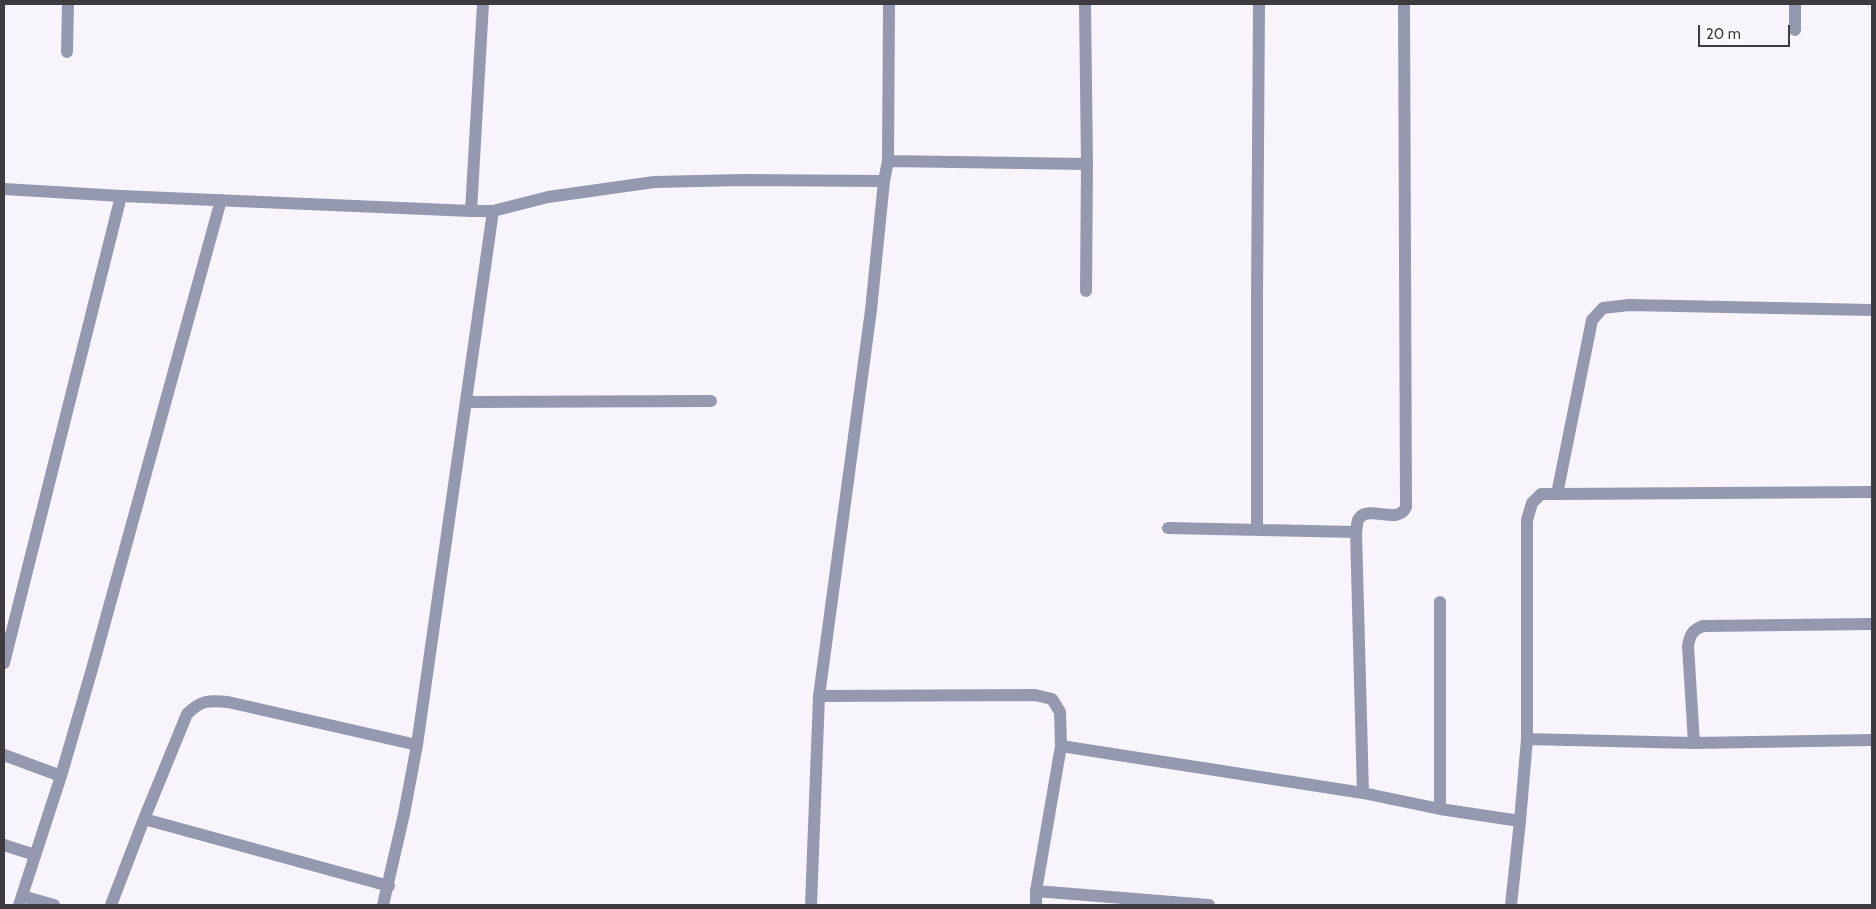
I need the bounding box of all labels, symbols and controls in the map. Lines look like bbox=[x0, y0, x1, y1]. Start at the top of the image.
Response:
scale bar bbox=[1701, 15, 1794, 47]
text: 20 m bbox=[1706, 25, 1741, 43]

